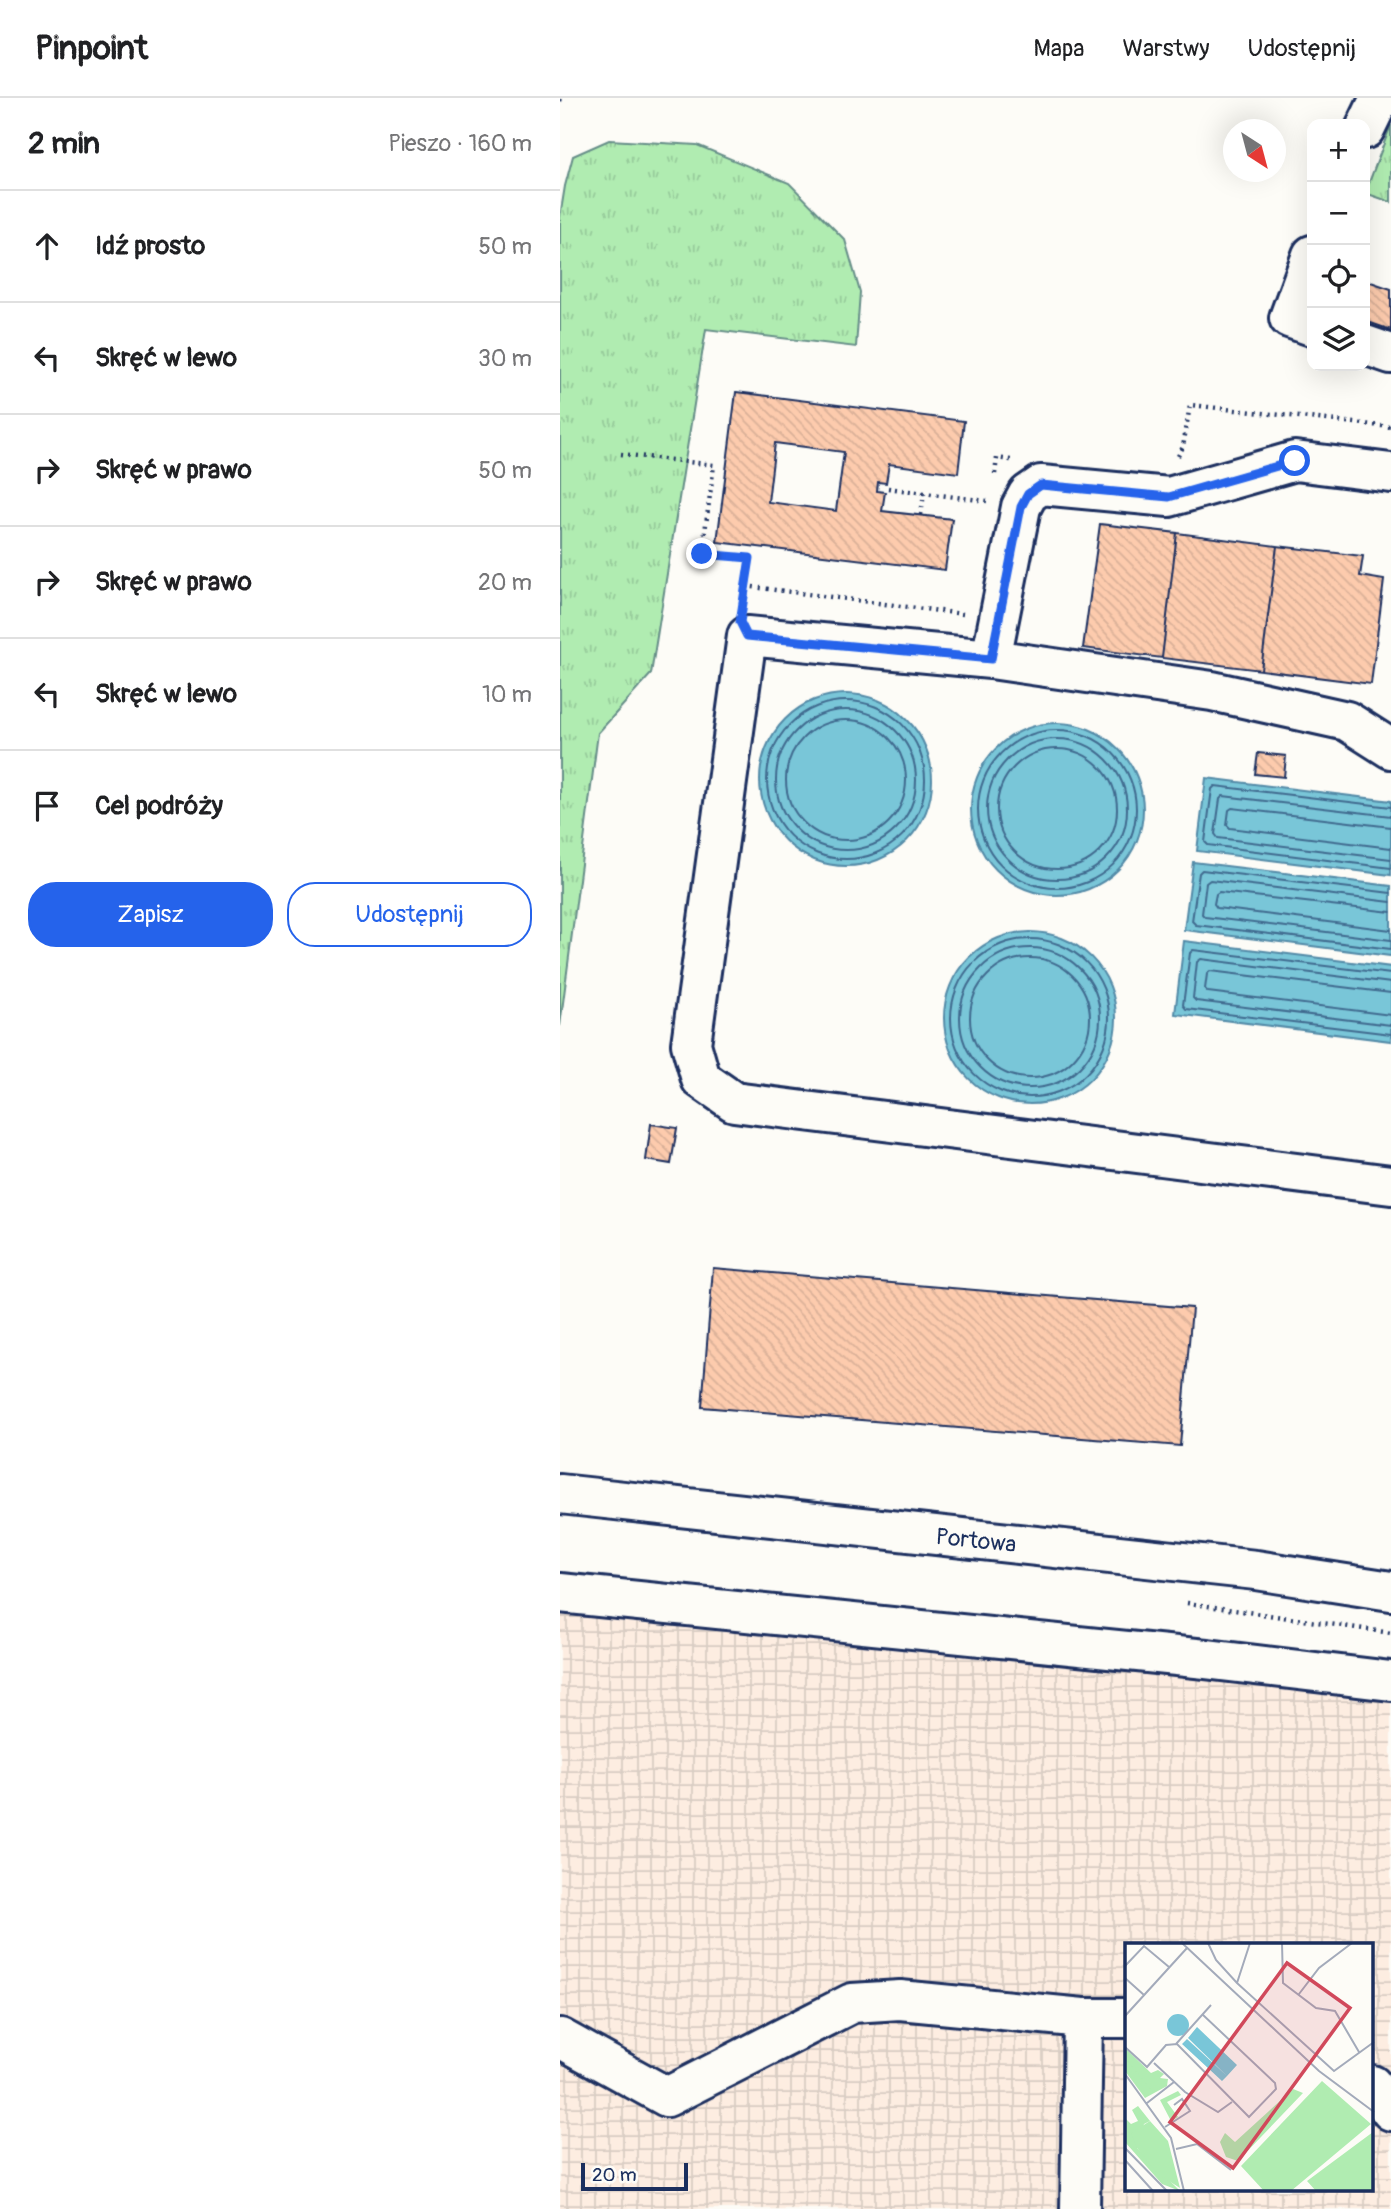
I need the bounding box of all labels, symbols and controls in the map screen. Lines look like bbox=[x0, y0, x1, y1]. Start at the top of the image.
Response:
text: Pinpoint bbox=[35, 28, 148, 69]
text: Mapa bbox=[1034, 34, 1084, 63]
text: Warstwy bbox=[1122, 34, 1210, 63]
text: Udostępnij bbox=[1248, 34, 1356, 63]
north arrow bbox=[1223, 119, 1286, 182]
map controls bbox=[1307, 119, 1370, 371]
button: + bbox=[1307, 119, 1370, 182]
text: 2 min bbox=[28, 125, 100, 162]
text: Pieszo · 160 m bbox=[388, 129, 532, 158]
button: − bbox=[1307, 182, 1370, 245]
icon: ahead bbox=[28, 227, 66, 265]
text: Idź prosto bbox=[95, 230, 205, 262]
text: 50 m bbox=[478, 232, 532, 261]
button: locate bbox=[1307, 245, 1370, 308]
button: layers bbox=[1307, 308, 1370, 371]
icon: left bbox=[28, 339, 66, 377]
text: Skręć w lewo bbox=[95, 342, 237, 374]
text: 30 m bbox=[478, 344, 532, 373]
route start bbox=[1279, 445, 1310, 476]
icon: right bbox=[28, 451, 66, 489]
text: Skręć w prawo bbox=[95, 454, 252, 486]
text: 50 m bbox=[478, 456, 532, 485]
route end bbox=[686, 538, 717, 569]
icon: right bbox=[28, 563, 66, 601]
text: Skręć w prawo bbox=[95, 566, 252, 598]
text: 20 m bbox=[478, 568, 532, 597]
icon: left bbox=[28, 675, 66, 713]
text: Skręć w lewo bbox=[95, 678, 237, 710]
text: 10 m bbox=[482, 680, 532, 709]
icon: arrive bbox=[28, 787, 66, 825]
text: Cel podróży bbox=[95, 790, 223, 822]
button: Zapisz bbox=[28, 882, 273, 947]
button: Udostępnij bbox=[287, 882, 532, 947]
street label: Portowa bbox=[934, 1522, 1018, 1559]
inset map bbox=[1125, 1943, 1374, 2192]
scale bar bbox=[581, 2160, 688, 2192]
text: 20 m bbox=[592, 2163, 637, 2187]

